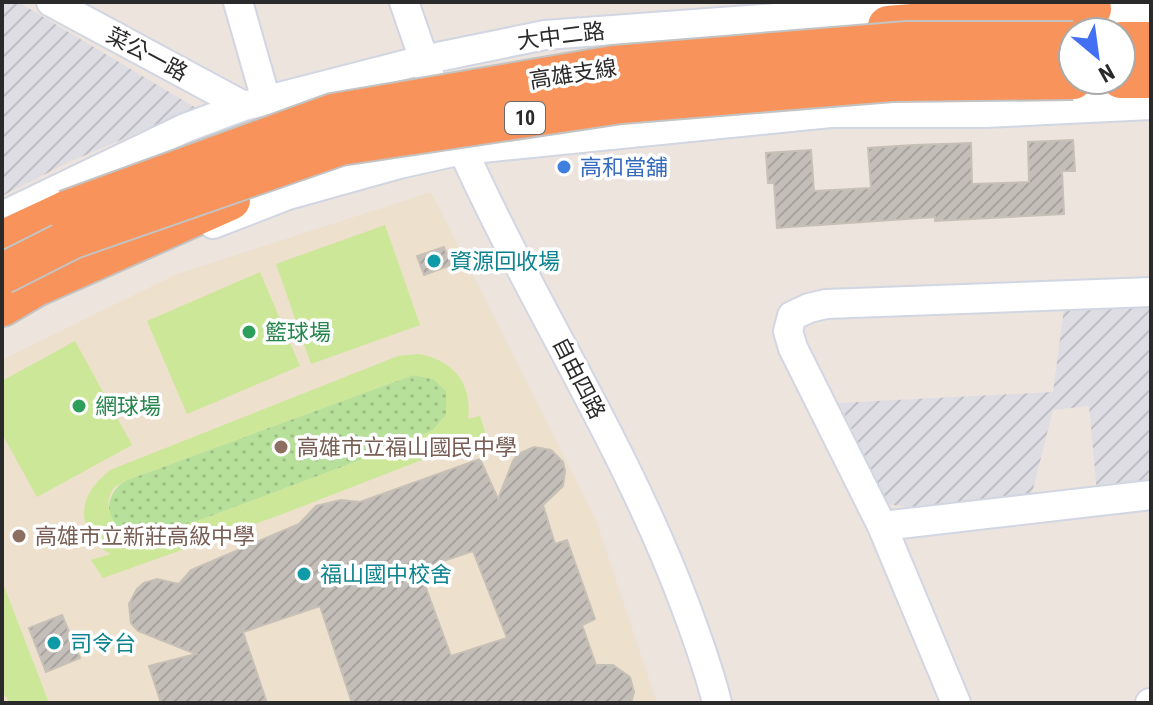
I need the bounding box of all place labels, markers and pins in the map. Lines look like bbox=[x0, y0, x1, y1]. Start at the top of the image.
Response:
place label: 高和當舖 bbox=[580, 155, 668, 180]
marker: 高和當舖 bbox=[555, 158, 573, 176]
place label: 資源回收場 bbox=[450, 249, 560, 274]
marker: 資源回收場 bbox=[425, 252, 443, 270]
place label: 籃球場 bbox=[265, 320, 331, 345]
marker: 籃球場 bbox=[240, 323, 258, 341]
place label: 網球場 bbox=[95, 394, 161, 419]
marker: 網球場 bbox=[70, 397, 88, 415]
place label: 高雄市立福山國民中學 bbox=[297, 435, 517, 460]
marker: 高雄市立福山國民中學 bbox=[272, 438, 290, 456]
place label: 高雄市立新莊高級中學 bbox=[35, 524, 255, 549]
marker: 高雄市立新莊高級中學 bbox=[10, 527, 28, 545]
place label: 福山國中校舍 bbox=[320, 562, 452, 587]
marker: 福山國中校舍 bbox=[295, 565, 313, 583]
place label: 司令台 bbox=[70, 631, 136, 656]
marker: 司令台 bbox=[45, 634, 63, 652]

